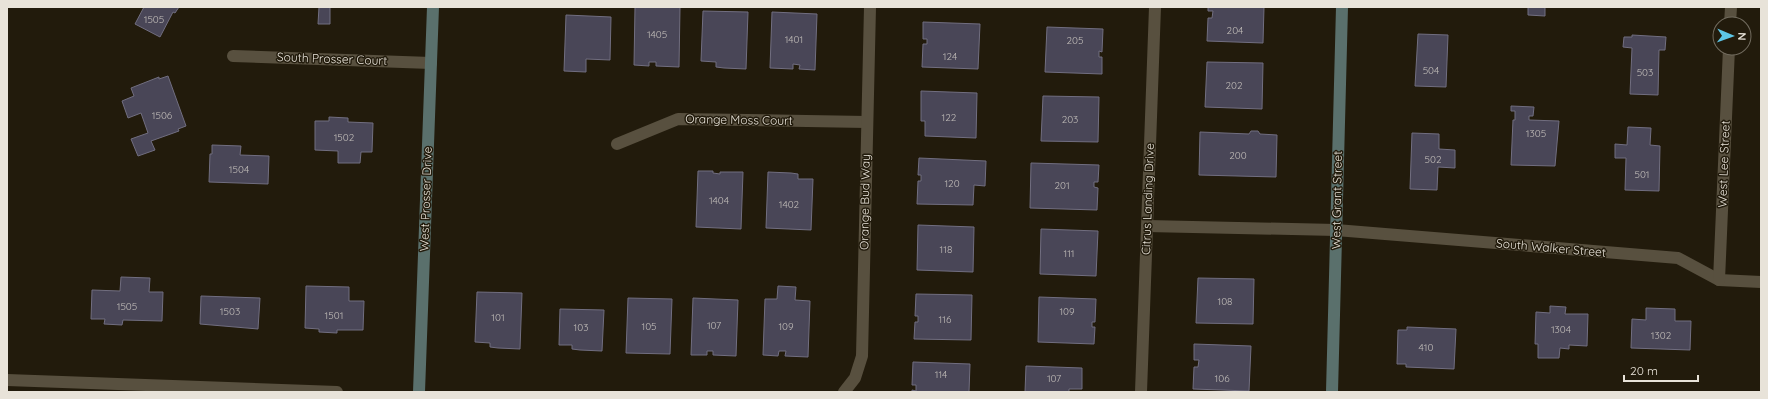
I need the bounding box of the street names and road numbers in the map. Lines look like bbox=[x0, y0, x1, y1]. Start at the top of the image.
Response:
street label: South Prosser Court bbox=[277, 49, 387, 68]
street label: Orange Moss Court bbox=[685, 111, 793, 128]
street label: West Lee Street bbox=[1714, 120, 1733, 208]
street label: Citrus Landing Drive bbox=[1138, 143, 1157, 255]
street label: West Prosser Drive bbox=[416, 146, 435, 252]
street label: West Grant Street bbox=[1328, 151, 1345, 249]
street label: Orange Bud Way bbox=[856, 154, 873, 250]
street label: South Walker Street bbox=[1496, 235, 1607, 260]

